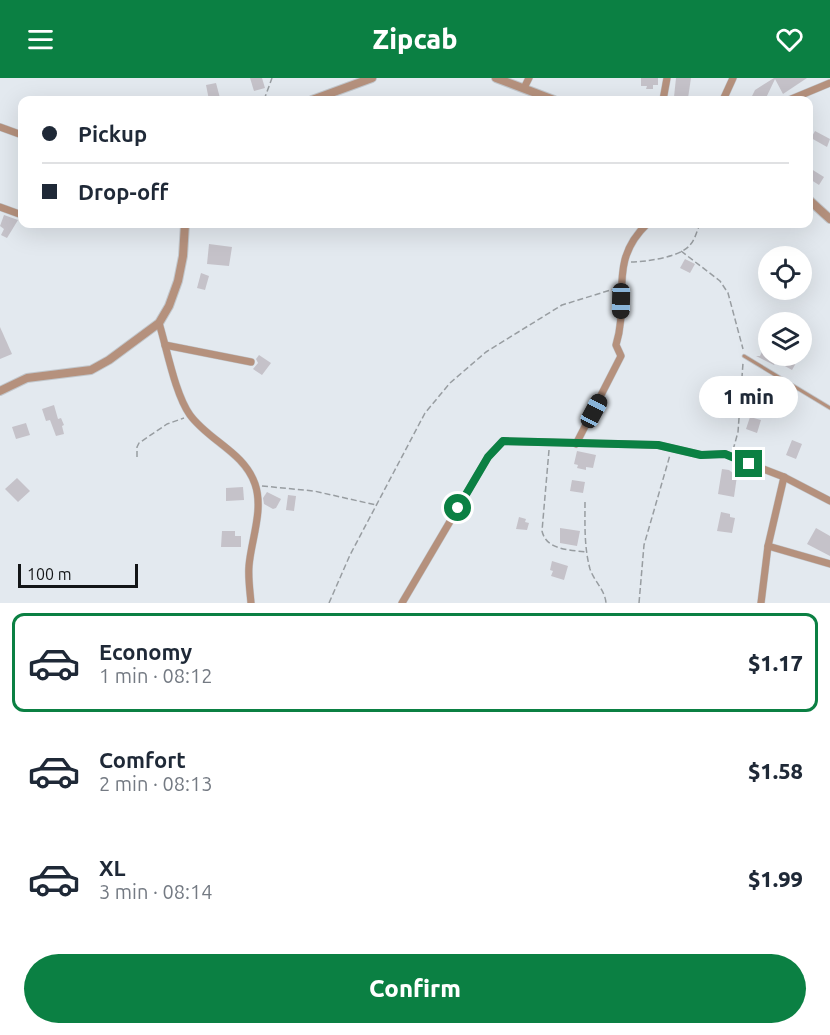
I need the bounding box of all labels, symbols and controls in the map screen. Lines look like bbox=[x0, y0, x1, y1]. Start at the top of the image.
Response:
icon: menu bbox=[24, 23, 57, 56]
icon: heart bbox=[773, 23, 806, 56]
text: Zipcab bbox=[373, 24, 457, 54]
text: Pickup bbox=[78, 121, 147, 146]
text: Drop-off bbox=[78, 179, 168, 204]
map controls bbox=[758, 246, 812, 366]
button: locate bbox=[758, 246, 812, 300]
car bbox=[612, 283, 630, 319]
button: layers bbox=[758, 312, 812, 366]
callout: 1 min bbox=[700, 377, 798, 419]
text: 1 min bbox=[723, 385, 774, 408]
car bbox=[578, 391, 610, 431]
route end bbox=[735, 450, 762, 477]
route start bbox=[444, 494, 471, 521]
scale bar bbox=[18, 561, 138, 588]
text: 100 m bbox=[27, 565, 72, 583]
icon: car bbox=[27, 636, 81, 690]
text: Economy bbox=[99, 639, 192, 664]
text: $1.17 bbox=[748, 650, 803, 675]
text: 1 min · 08:12 bbox=[99, 664, 213, 687]
icon: car bbox=[27, 744, 81, 798]
text: Comfort bbox=[99, 747, 186, 772]
text: $1.58 bbox=[748, 758, 803, 783]
text: 2 min · 08:13 bbox=[99, 772, 213, 795]
icon: car bbox=[27, 852, 81, 906]
text: XL bbox=[99, 855, 126, 880]
text: $1.99 bbox=[748, 866, 803, 891]
text: 3 min · 08:14 bbox=[99, 880, 213, 903]
button: Confirm bbox=[24, 954, 806, 1023]

